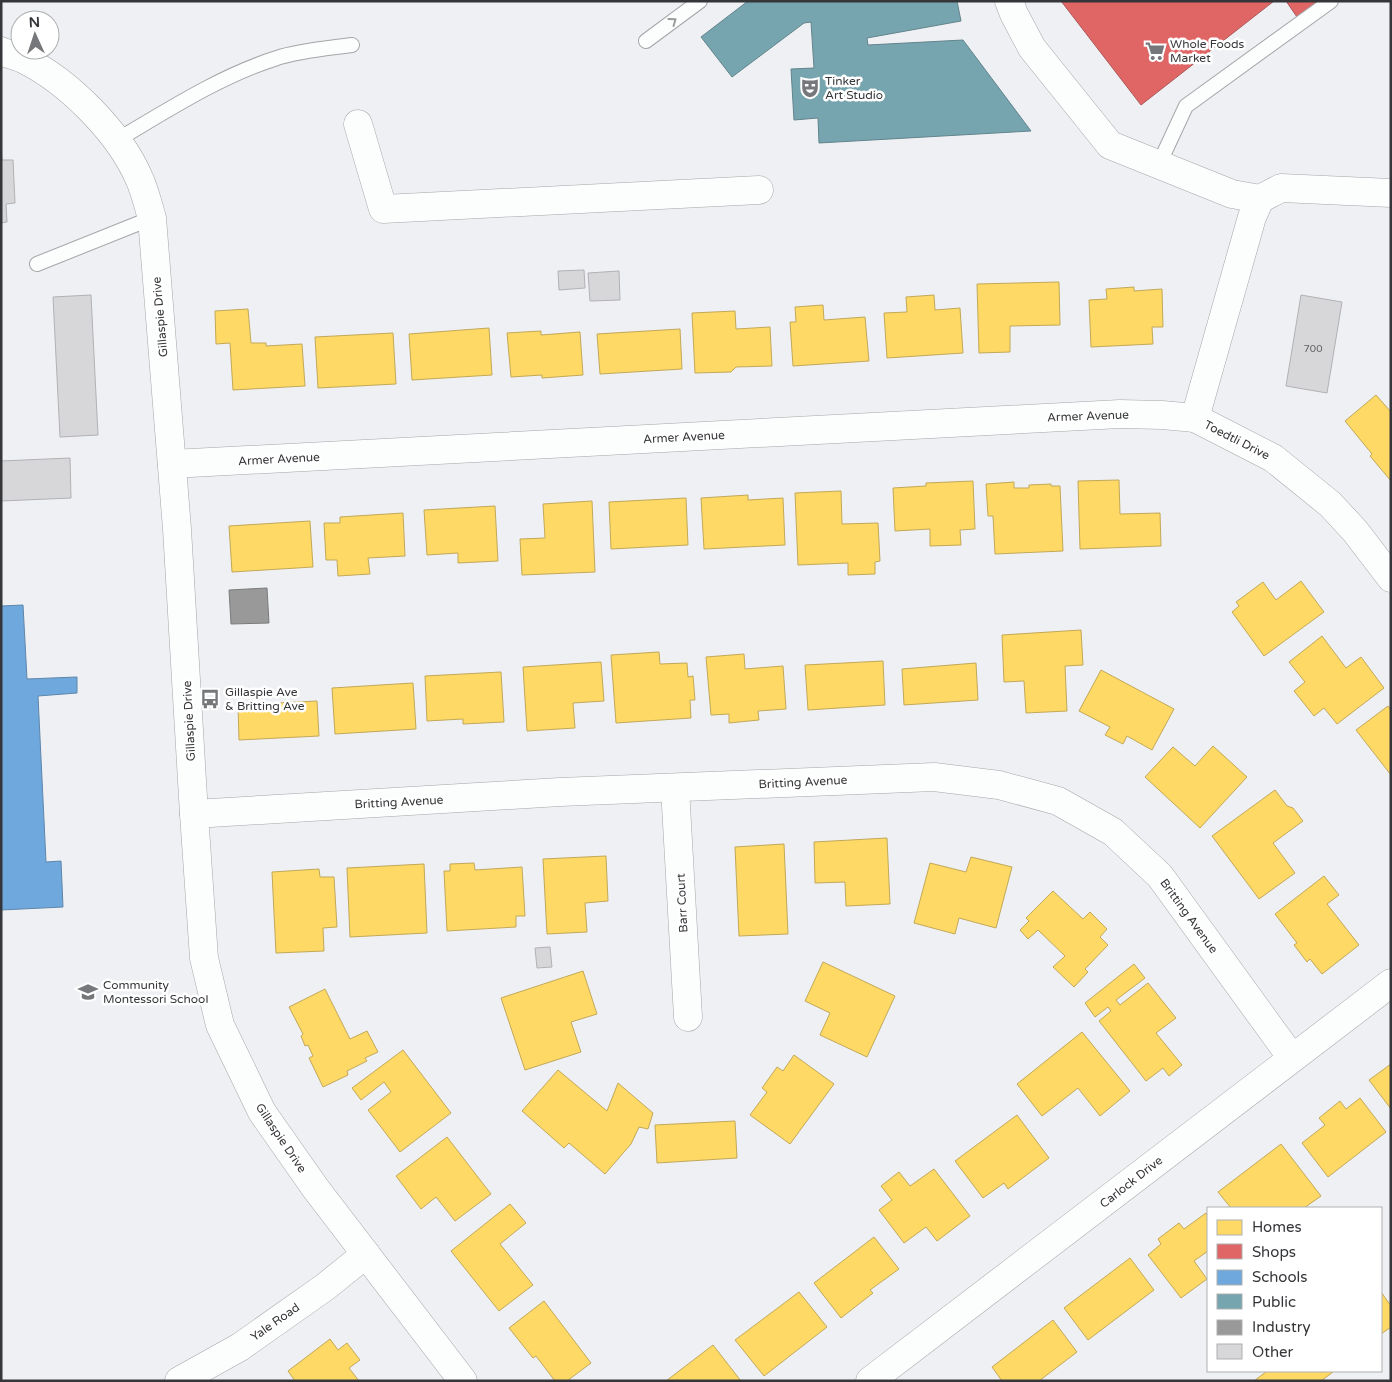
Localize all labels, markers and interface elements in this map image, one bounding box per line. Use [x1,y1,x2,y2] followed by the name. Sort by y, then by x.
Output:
[10,10,60,60] north arrow
[28,14,40,31] text: N
[667,18,677,27] one-way arrow
[1170,37,1245,65] place label: Whole Foods Market
[1144,40,1166,62] supermarket icon: Whole Foods Market
[825,74,883,102] place label: Tinker Art Studio
[799,77,821,99] theatre icon: Tinker Art Studio
[149,276,170,358] street label: Gillaspie Drive
[1304,343,1322,355] house number: 700
[1047,408,1129,424] street label: Armer Avenue
[1202,418,1272,463] street label: Toedtli Drive
[643,428,725,446] street label: Armer Avenue
[238,450,320,468] street label: Armer Avenue
[180,680,198,762] street label: Gillaspie Drive
[225,685,305,713] place label: Gillaspie Ave & Britting Ave
[199,688,221,710] bus stop icon: Gillaspie Ave & Britting Ave
[758,773,848,791] street label: Britting Avenue
[354,793,444,811] street label: Britting Avenue
[673,873,691,933] street label: Barr Court
[1157,876,1221,956] street label: Britting Avenue
[103,978,208,1006] place label: Community Montessori School
[77,981,99,1003] school or university icon: Community Montessori School
[253,1101,309,1175] street label: Gillaspie Drive
[1097,1153,1165,1211] street label: Carlock Drive
[1207,1207,1382,1372] legend
[1252,1218,1302,1236] text: Homes
[1252,1243,1296,1261] text: Shops
[1252,1268,1308,1286] text: Schools
[1252,1293,1296,1311] text: Public
[248,1300,302,1344] street label: Yale Road
[1252,1318,1311,1336] text: Industry
[1252,1343,1294,1361] text: Other

